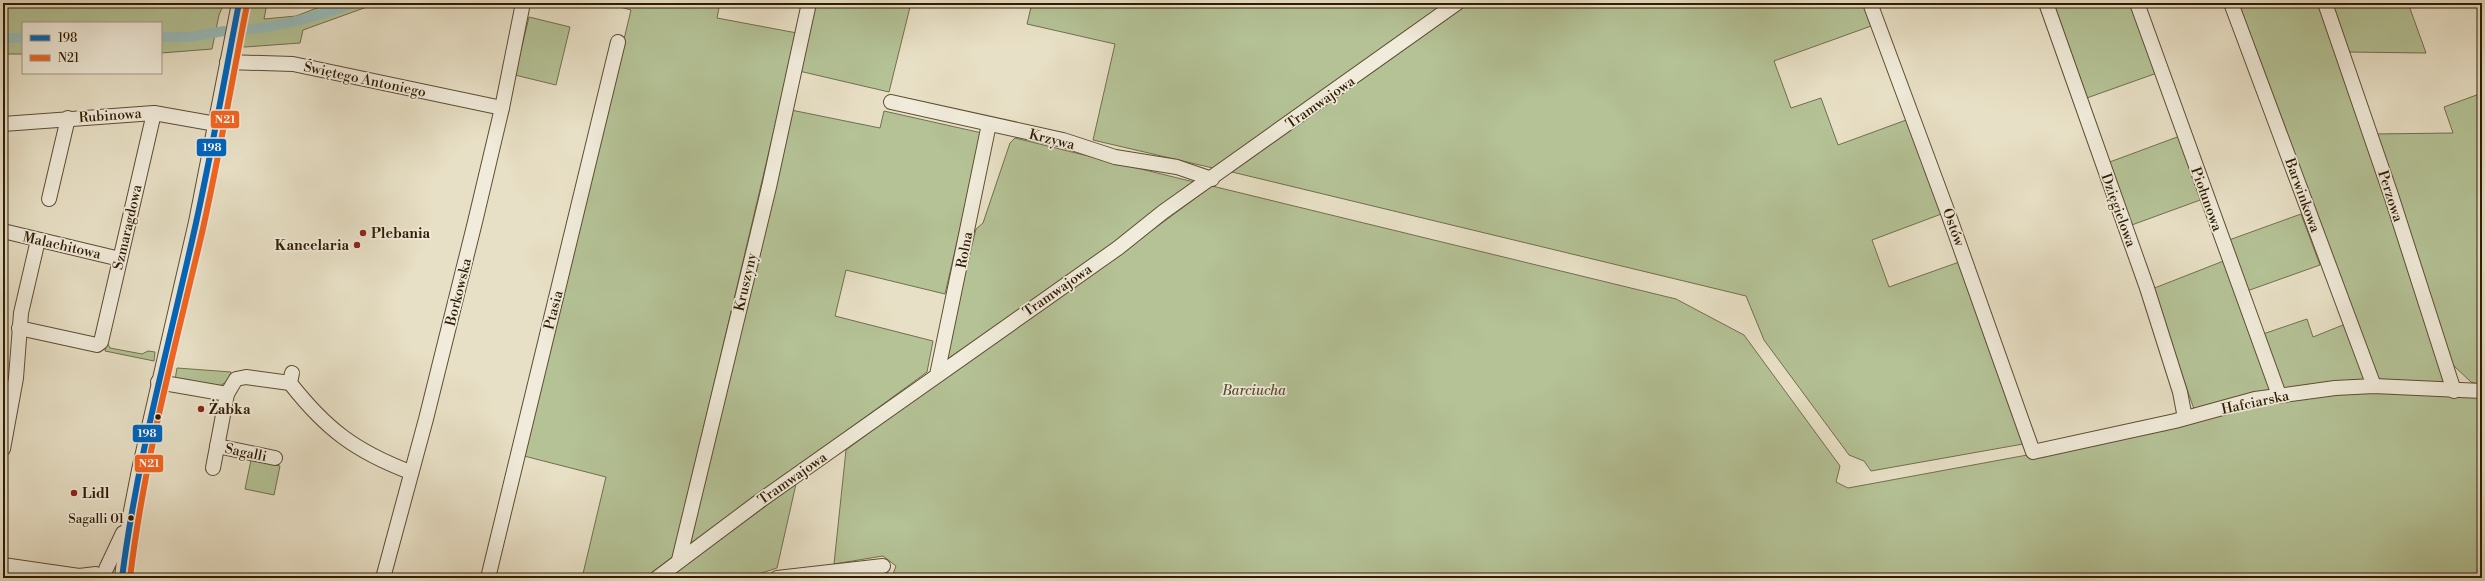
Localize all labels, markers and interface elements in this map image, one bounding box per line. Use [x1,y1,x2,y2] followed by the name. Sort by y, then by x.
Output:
[22,22,162,74] legend
[58,31,77,46] text: 198
[58,51,80,66] text: N21
[302,56,428,102] street label: Świętego Antoniego
[1283,72,1359,133] street label: Tramwajowa
[78,105,143,127] street label: Rubinowa
[210,110,240,129] line badge: N21
[215,113,236,127] text: N21
[1027,126,1077,155] street label: Krzywa
[196,138,227,157] line badge: 198
[202,141,222,155] text: 198
[2280,155,2324,236] street label: Barwinkowa
[2186,165,2226,235] street label: Piołunowa
[2373,168,2407,225] street label: Perzowa
[2096,171,2140,250] street label: Dzięgielowa
[109,182,147,272] street label: Szmaragdowa
[1938,206,1968,249] street label: Ostów
[371,225,430,243] place label: Plebania
[21,228,104,264] street label: Malachitowa
[358,228,368,238] marker: Plebania
[953,229,978,270] street label: Rolna
[275,237,349,255] place label: Kancelaria
[352,240,362,250] marker: Kancelaria
[731,251,761,313] street label: Kruszyny
[442,256,476,329] street label: Borkowska
[1020,260,1096,321] street label: Tramwajowa
[540,288,568,332] street label: Ptasia
[1221,382,1286,400] park label: Barciucha
[2220,387,2292,419] street label: Hafciarska
[209,399,251,419] place label: Żabka
[196,404,206,414] marker: Żabka
[153,412,163,422] unlabelled marker
[132,424,163,443] line badge: 198
[137,427,157,441] text: 198
[223,440,269,466] street label: Sagalli
[755,448,831,509] street label: Tramwajowa
[134,454,164,473] line badge: N21
[139,457,160,471] text: N21
[82,485,110,503] place label: Lidl
[69,488,79,498] marker: Lidl
[68,511,124,527] place label: Sagalli 01
[126,513,136,523] marker: Sagalli 01

